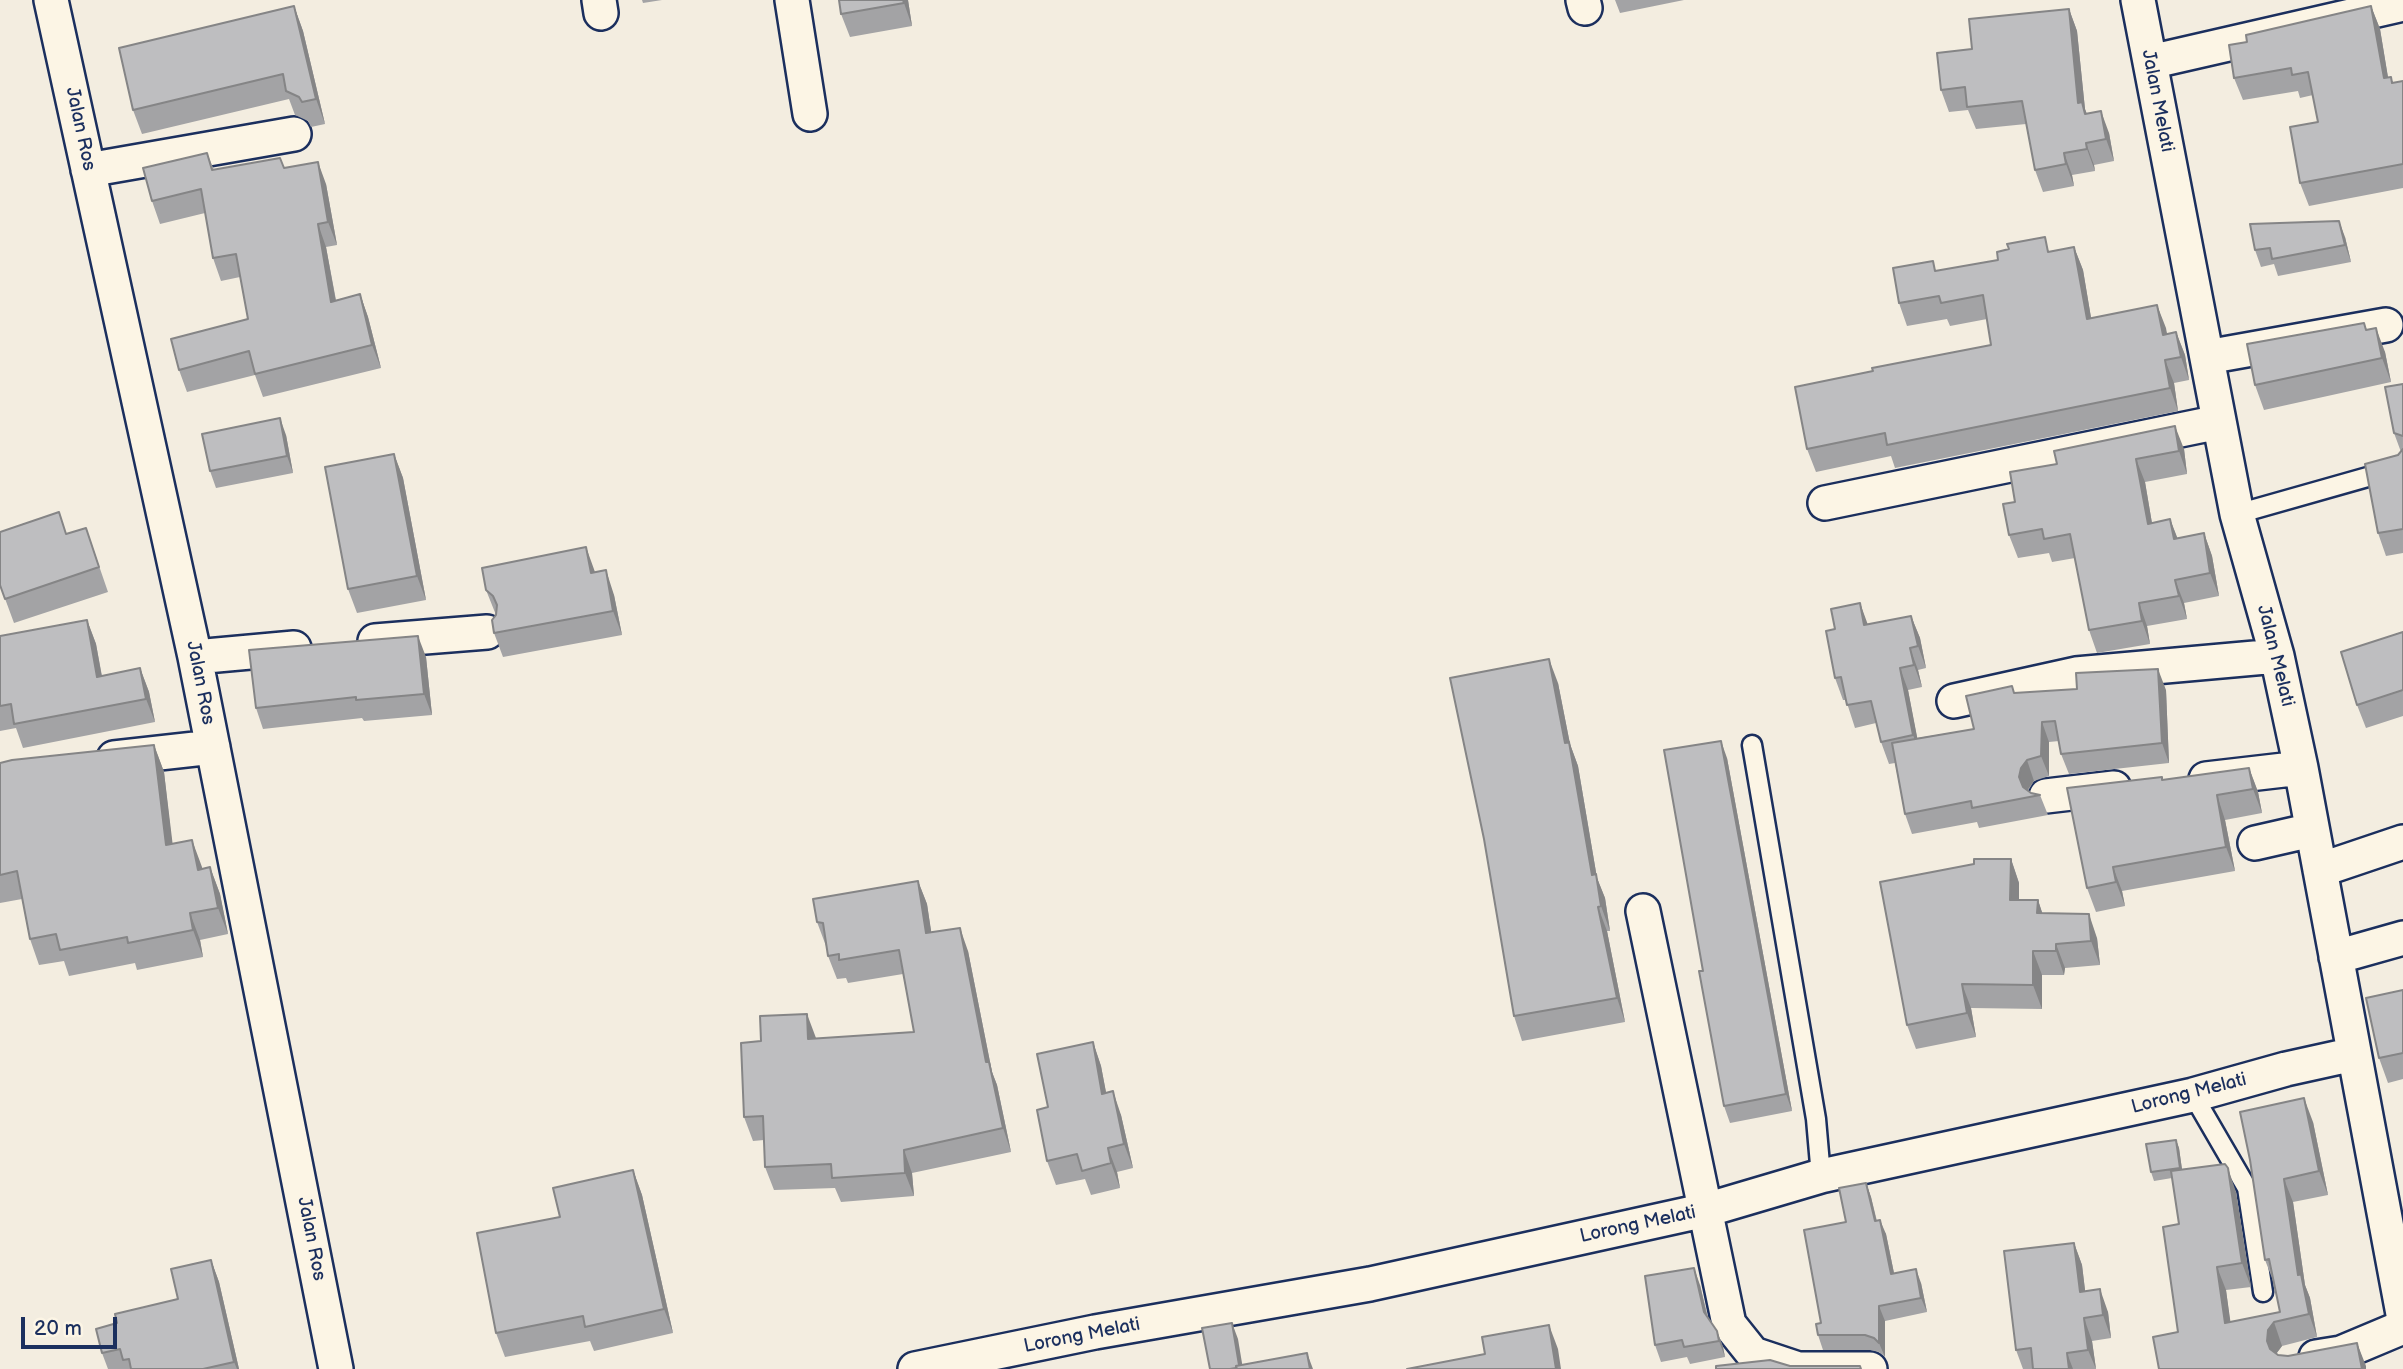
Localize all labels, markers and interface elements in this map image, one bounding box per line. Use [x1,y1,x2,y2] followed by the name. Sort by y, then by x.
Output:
[2136,48,2178,154] street label: Jalan Melati
[60,85,100,173] street label: Jalan Ros
[2251,603,2299,709] street label: Jalan Melati
[181,639,219,727] street label: Jalan Ros
[2129,1069,2249,1119] street label: Lorong Melati
[292,1195,330,1283] street label: Jalan Ros
[1578,1202,1698,1248] street label: Lorong Melati
[24,1302,121,1346] scale bar
[1022,1314,1142,1358] street label: Lorong Melati
[34,1316,82,1341] text: 20 m

